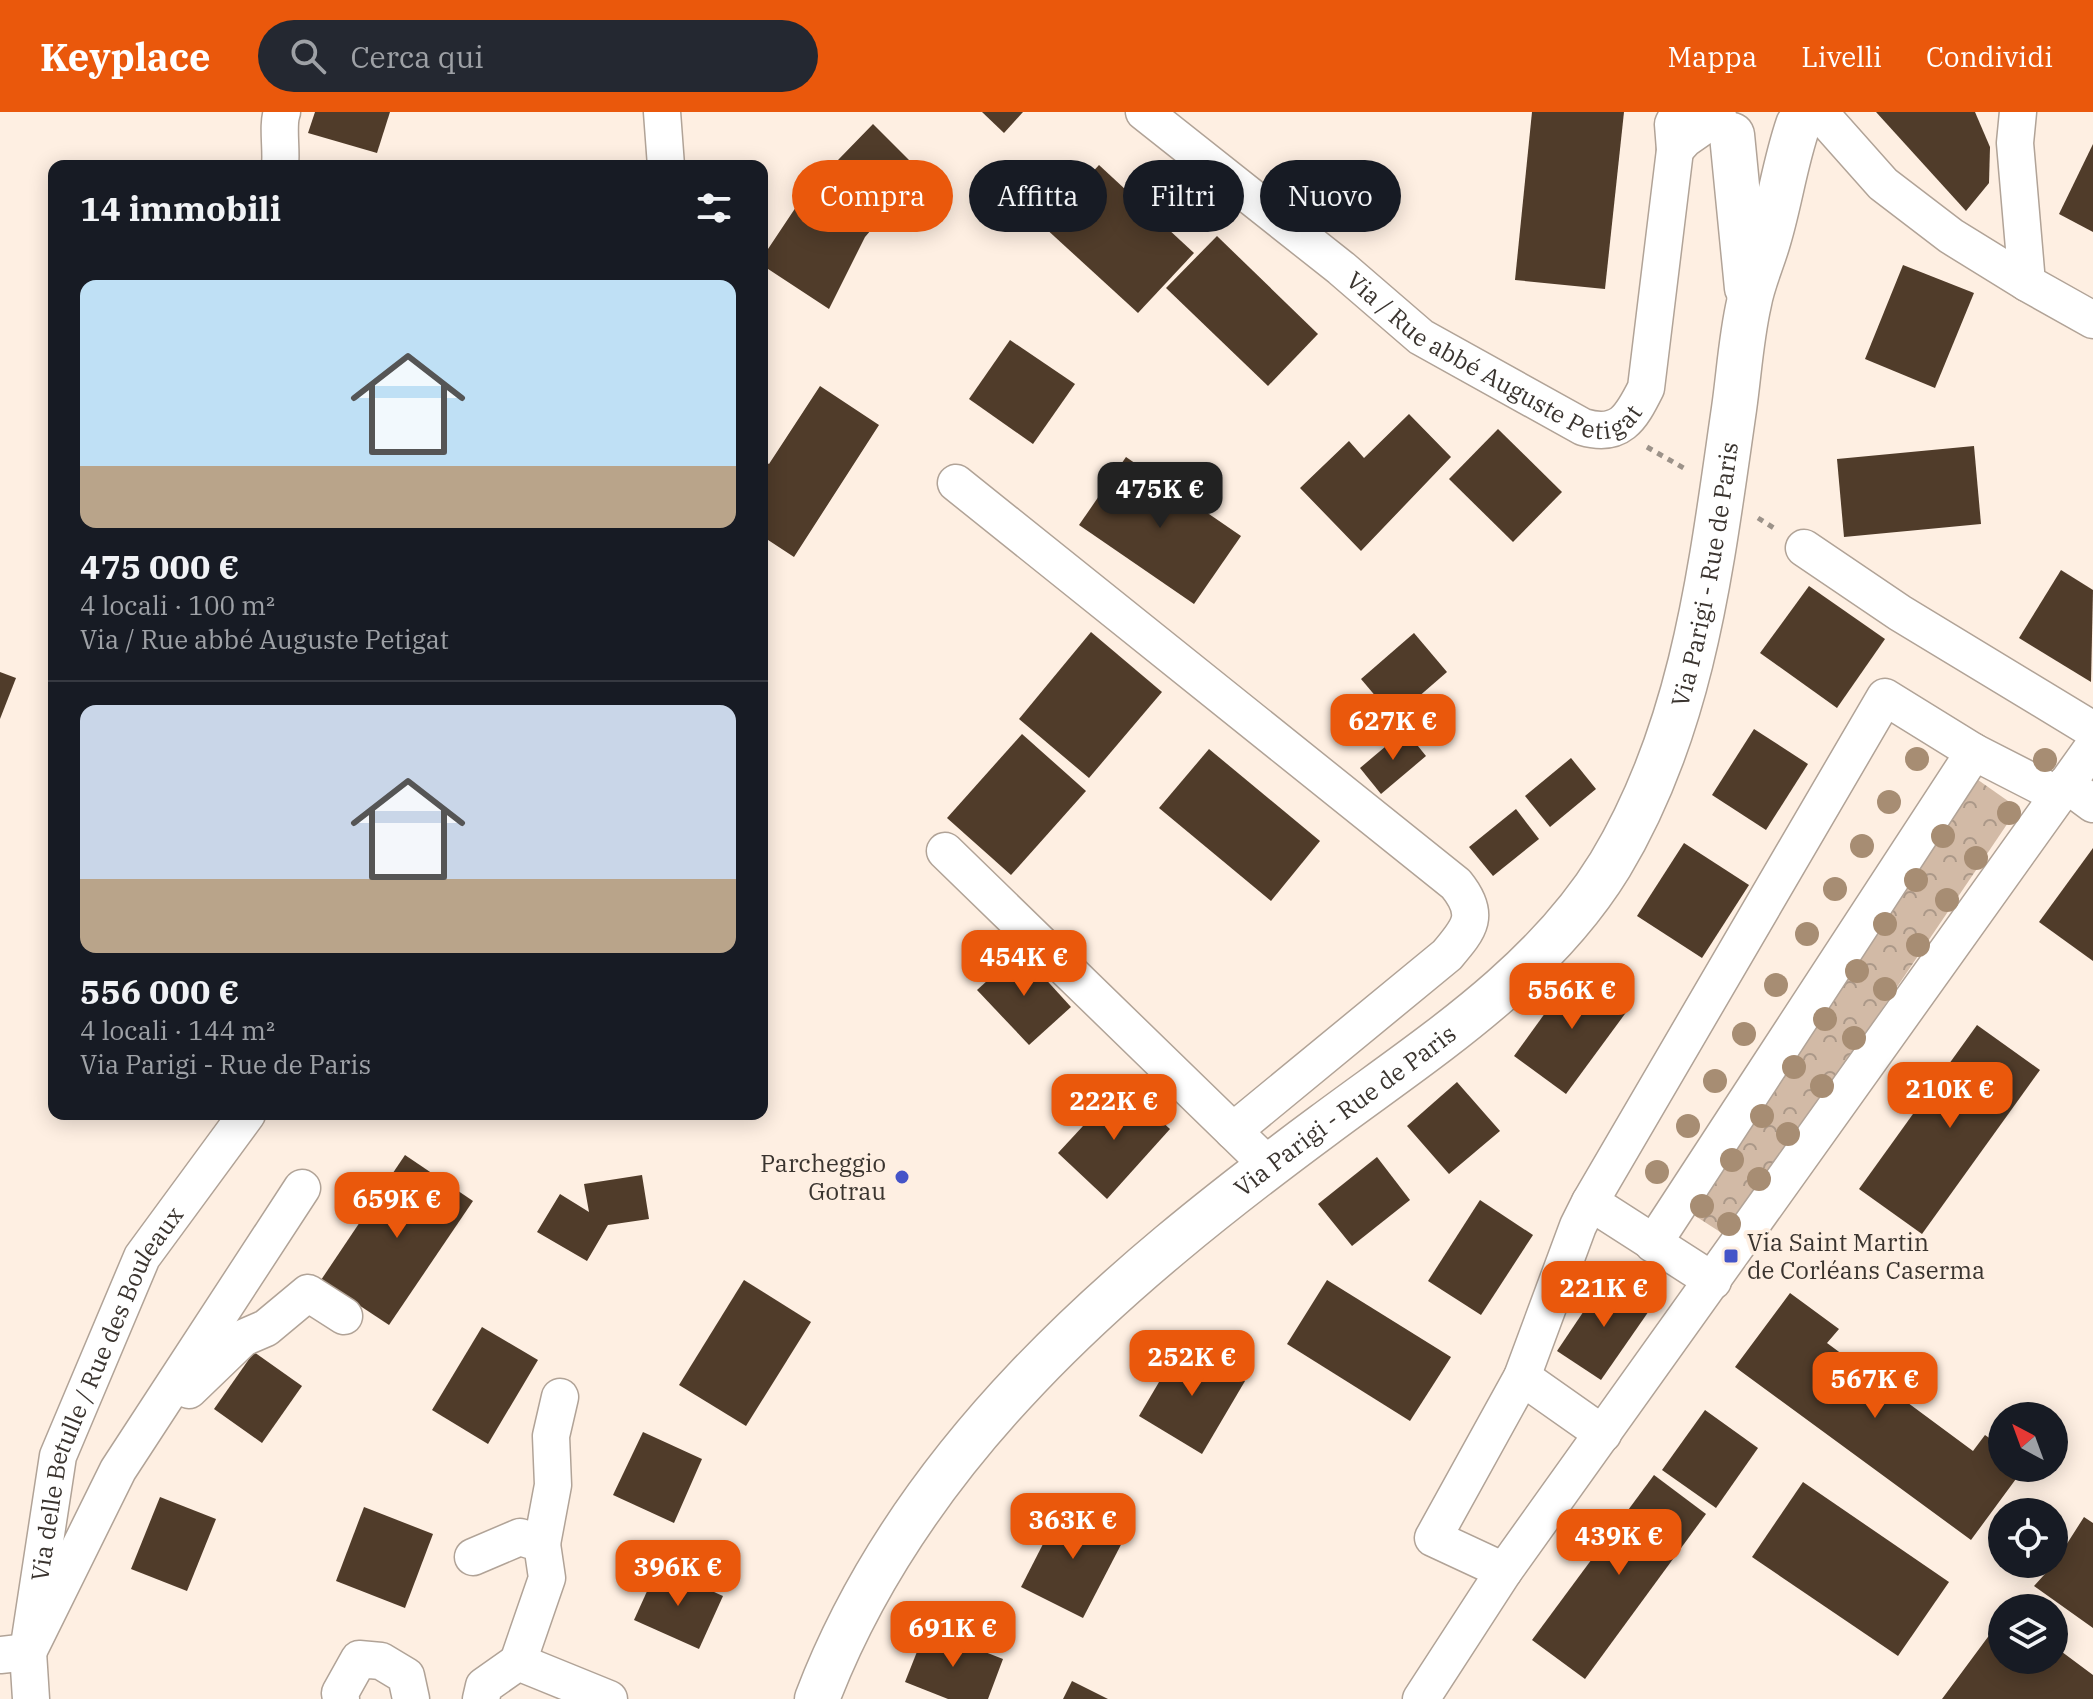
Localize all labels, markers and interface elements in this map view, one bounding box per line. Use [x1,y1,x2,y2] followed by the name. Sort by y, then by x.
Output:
[258,20,818,92] search box
[40,32,210,81] text: Keyplace
[286,34,330,78] icon: search
[350,37,484,76] text: Cerca qui
[1668,38,1757,75] text: Mappa
[1801,38,1882,75] text: Livelli
[1926,38,2053,75] text: Condividi
[792,160,953,232] chip: Compra
[969,160,1107,232] chip: Affitta
[1123,160,1244,232] chip: Filtri
[1260,160,1401,232] chip: Nuovo
[80,186,281,230] text: 14 immobili
[692,186,736,230] icon: filters
[1340,264,1649,446] street label: Via / Rue abbé Auguste Petigat
[336,332,480,476] icon: home
[1663,440,1745,710] street label: Via Parigi - Rue de Paris
[1095,462,1225,530] pin: 475K €
[1116,471,1204,505] text: 475K €
[80,544,239,588] text: 475 000 €
[80,588,275,622] text: 4 locali · 100 m²
[80,622,449,656] text: Via / Rue abbé Auguste Petigat
[1328,694,1458,762] pin: 627K €
[1349,703,1437,737] text: 627K €
[336,757,480,901] icon: home
[959,930,1089,998] pin: 454K €
[980,939,1068,973] text: 454K €
[1507,963,1637,1031] pin: 556K €
[80,969,239,1013] text: 556 000 €
[1528,972,1616,1006] text: 556K €
[80,1013,275,1047] text: 4 locali · 144 m²
[1227,1017,1462,1204] street label: Via Parigi - Rue de Paris
[80,1047,371,1081] text: Via Parigi - Rue de Paris
[1885,1062,2015,1130] pin: 210K €
[1906,1071,1994,1105] text: 210K €
[1049,1074,1179,1142] pin: 222K €
[1070,1083,1158,1117] text: 222K €
[760,1147,886,1207] place label: Parcheggio Gotrau
[893,1168,911,1186] marker: Parcheggio Gotrau
[332,1172,462,1240] pin: 659K €
[353,1181,441,1215] text: 659K €
[23,1200,190,1583] street label: Via delle Betulle / Rue des Bouleaux
[1747,1226,1985,1286] place label: Via Saint Martin de Corléans Caserma
[1722,1247,1740,1265] marker: Via Saint Martin de Corléans Caserma
[1539,1261,1669,1329] pin: 221K €
[1560,1270,1648,1304] text: 221K €
[1127,1330,1257,1398] pin: 252K €
[1148,1339,1236,1373] text: 252K €
[1810,1352,1940,1420] pin: 567K €
[1831,1361,1919,1395] text: 567K €
[1988,1402,2068,1482] north arrow
[1988,1402,2068,1674] map controls
[1008,1493,1138,1561] pin: 363K €
[1988,1498,2068,1578] button: locate
[1029,1502,1117,1536] text: 363K €
[1554,1509,1684,1577] pin: 439K €
[1575,1518,1663,1552] text: 439K €
[613,1540,743,1608] pin: 396K €
[634,1549,722,1583] text: 396K €
[1988,1594,2068,1674] button: layers
[888,1601,1018,1669] pin: 691K €
[909,1610,997,1644] text: 691K €

